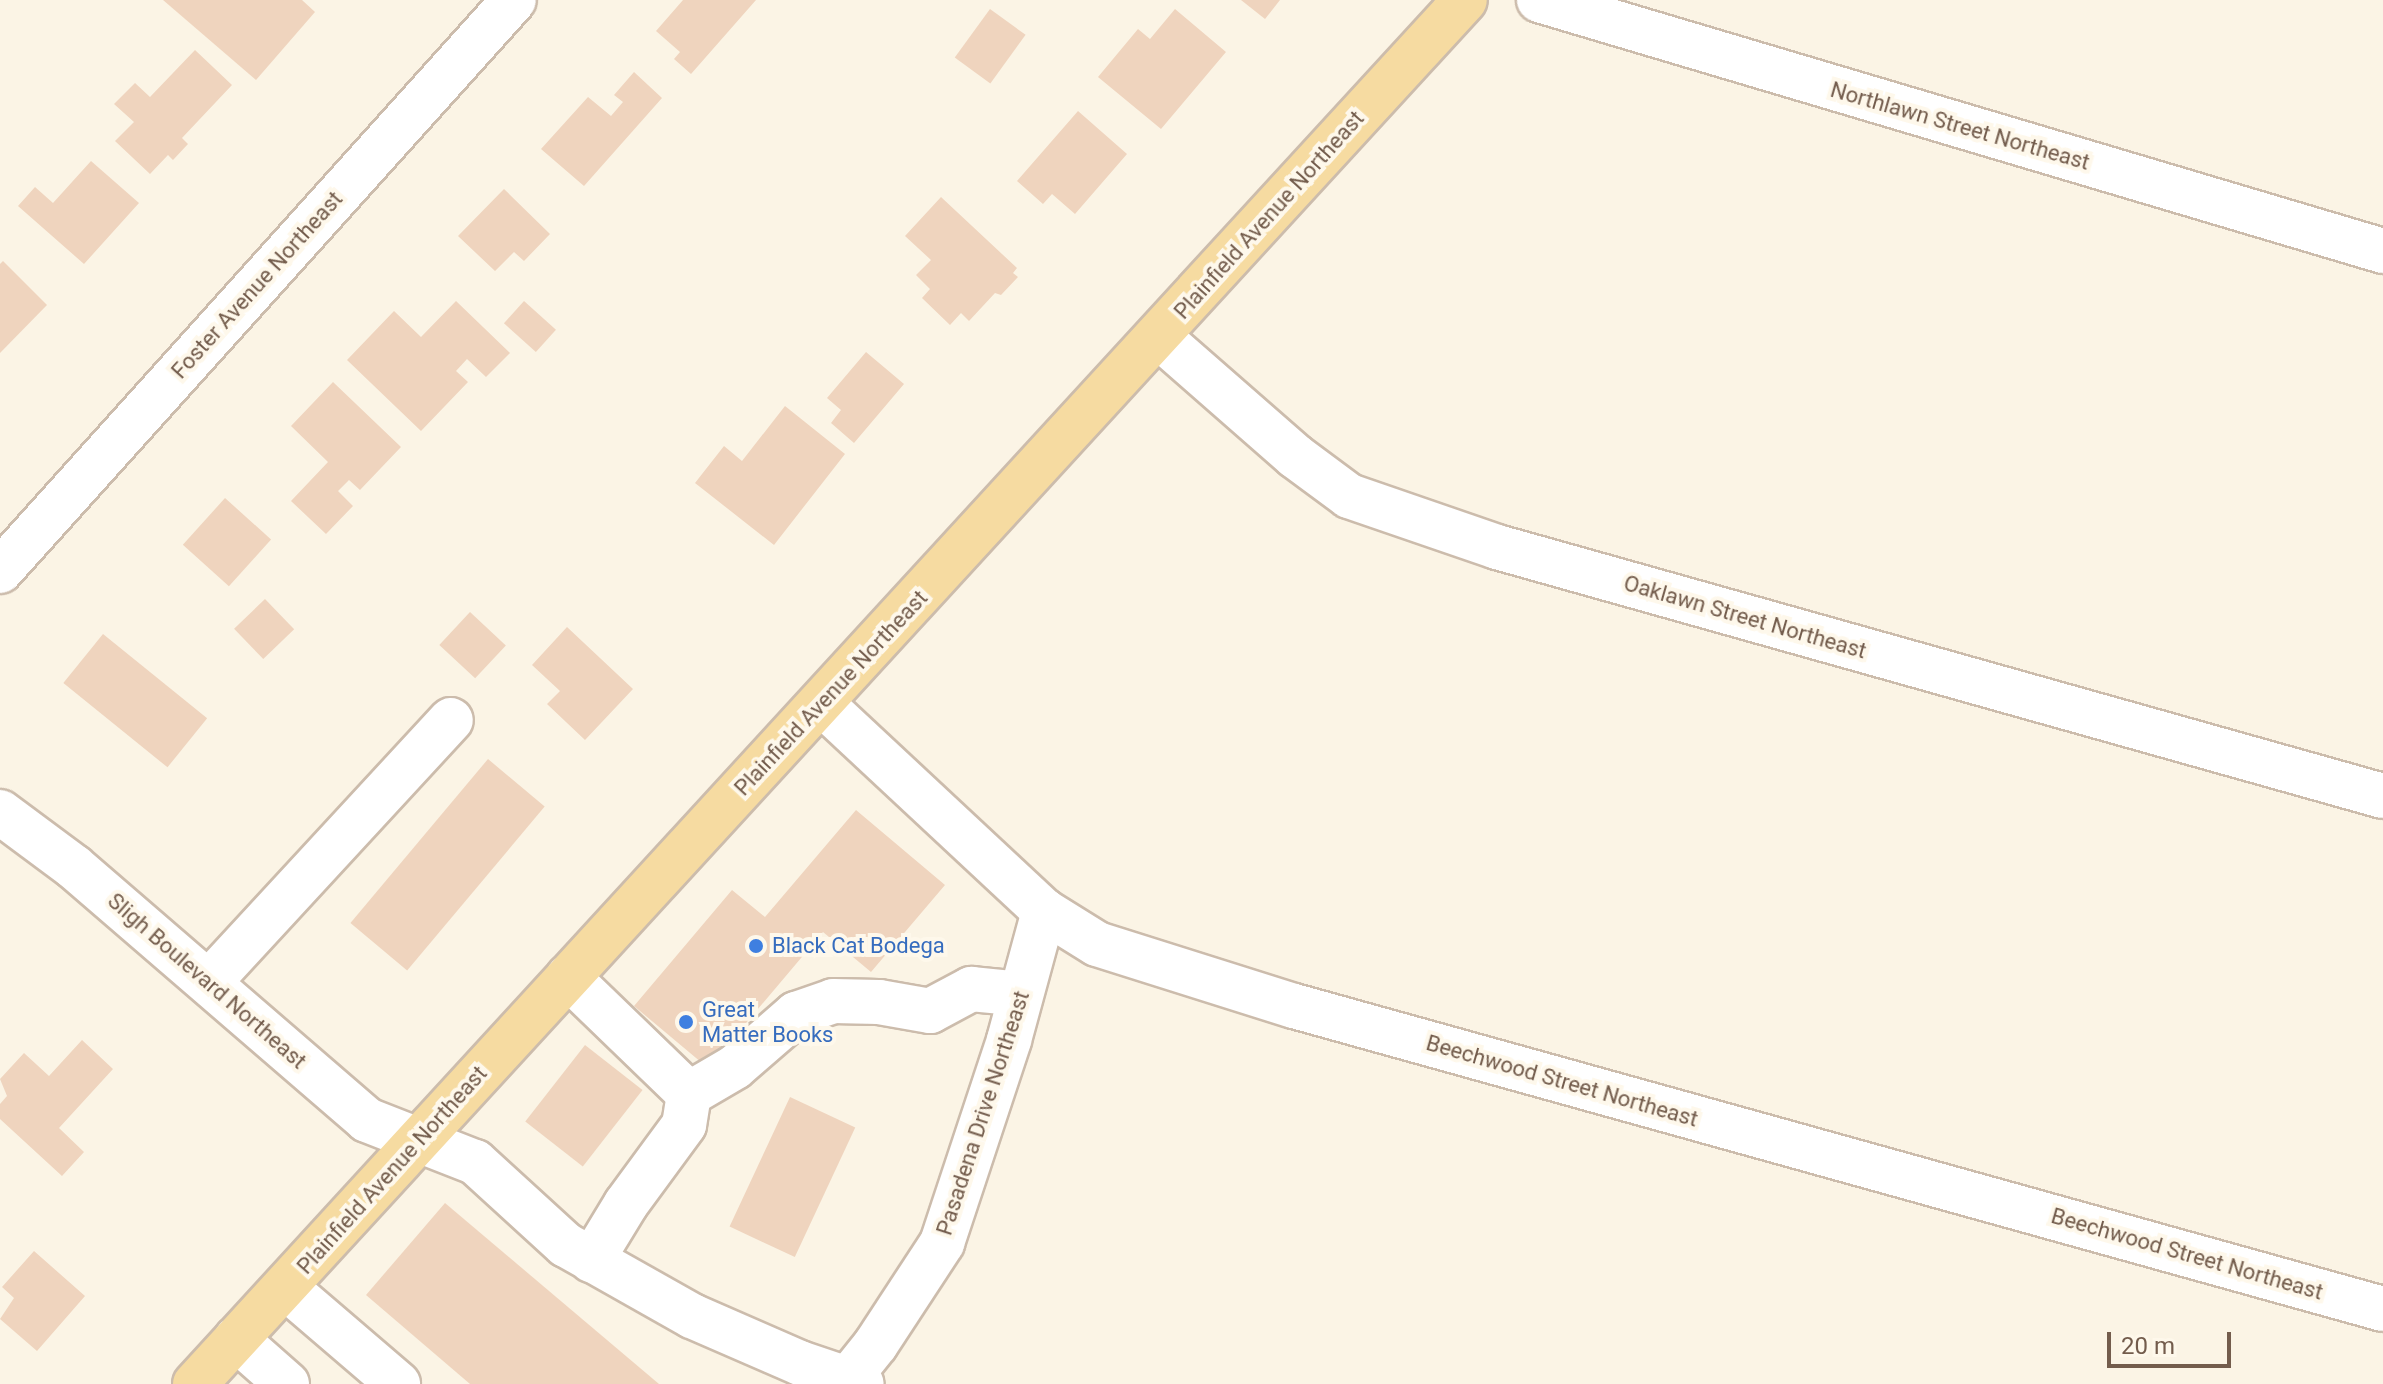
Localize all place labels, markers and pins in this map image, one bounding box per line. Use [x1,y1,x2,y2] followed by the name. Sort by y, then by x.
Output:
[772,933,945,959] place label: Black Cat Bodega
[747,937,765,955] marker: Black Cat Bodega
[702,996,833,1048] place label: Great Matter Books
[677,1013,695,1031] marker: Great Matter Books

